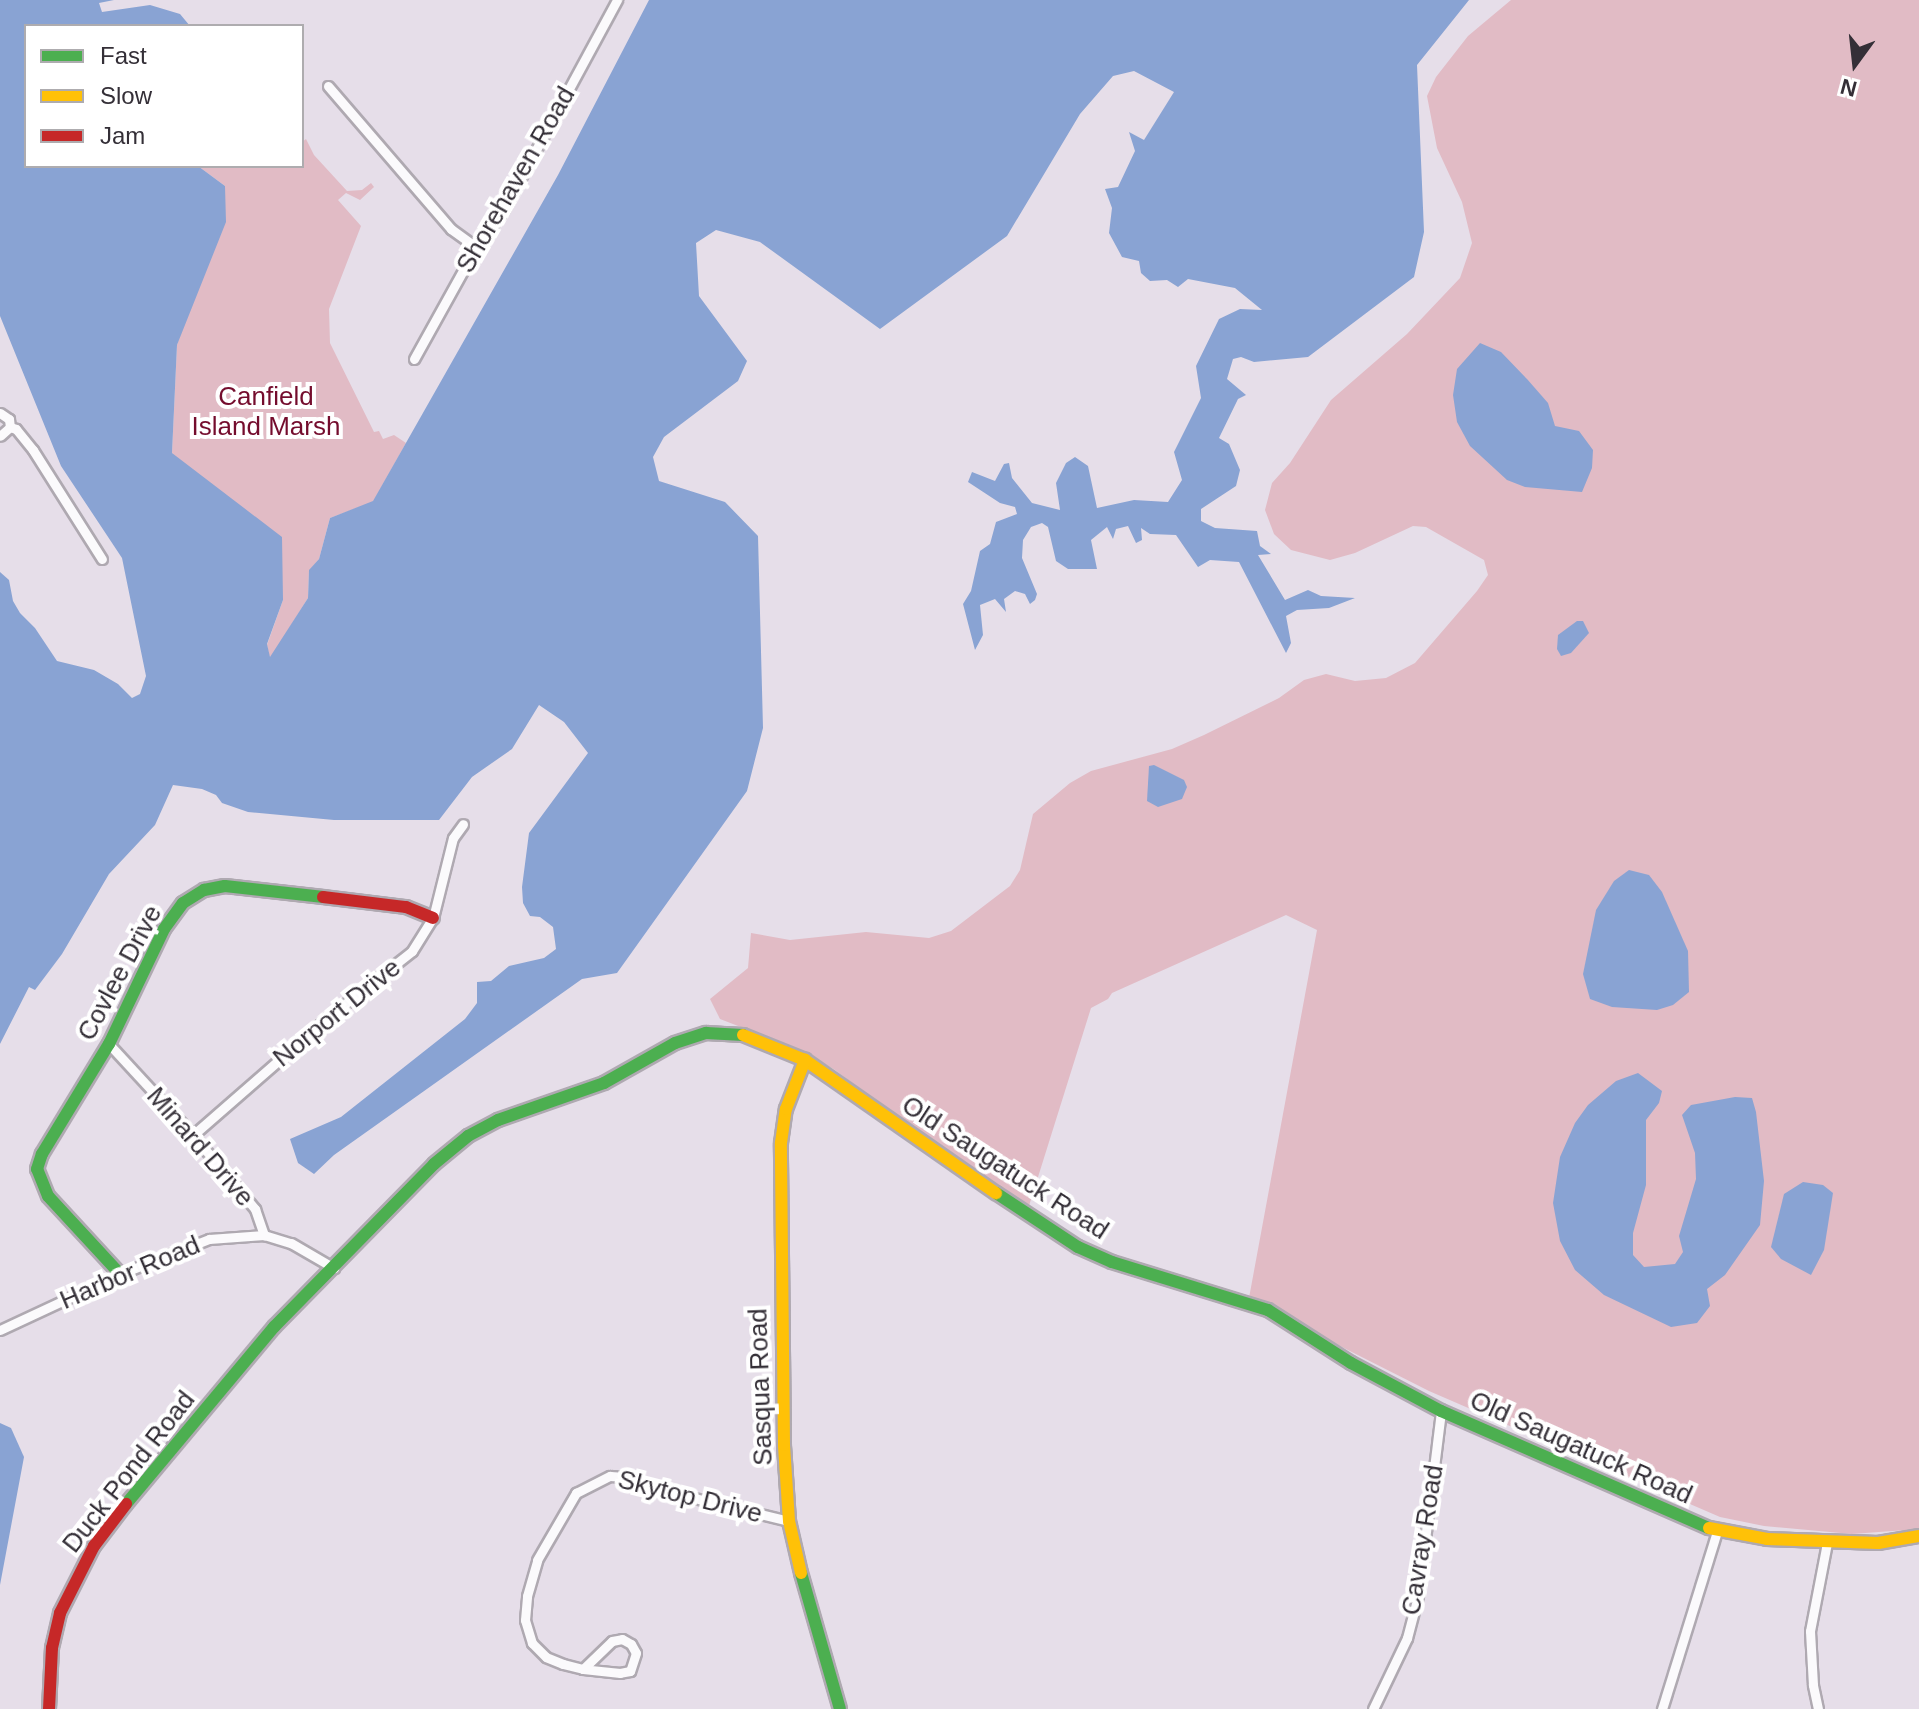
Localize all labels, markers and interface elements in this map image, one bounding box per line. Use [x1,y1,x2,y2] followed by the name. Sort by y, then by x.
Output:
[24,24,304,168] legend
[1815,24,1895,104] north arrow
[100,42,147,69] text: Fast
[1838,74,1860,102] text: N
[450,81,582,279] street label: Shorehaven Road
[100,82,152,109] text: Slow
[100,122,145,149] text: Jam
[192,381,340,442] park label: Canfield Island Marsh
[71,900,169,1046] street label: Covlee Drive
[267,952,407,1074] street label: Norport Drive
[140,1081,260,1213] street label: Minard Drive
[896,1090,1114,1246] street label: Old Saugatuck Road
[55,1230,205,1316] street label: Harbor Road
[743,1308,779,1466] street label: Sasqua Road
[56,1385,202,1559] street label: Duck Pond Road
[1465,1385,1697,1511] street label: Old Saugatuck Road
[1396,1463,1450,1617] street label: Cavray Road
[615,1464,765,1530] street label: Skytop Drive

